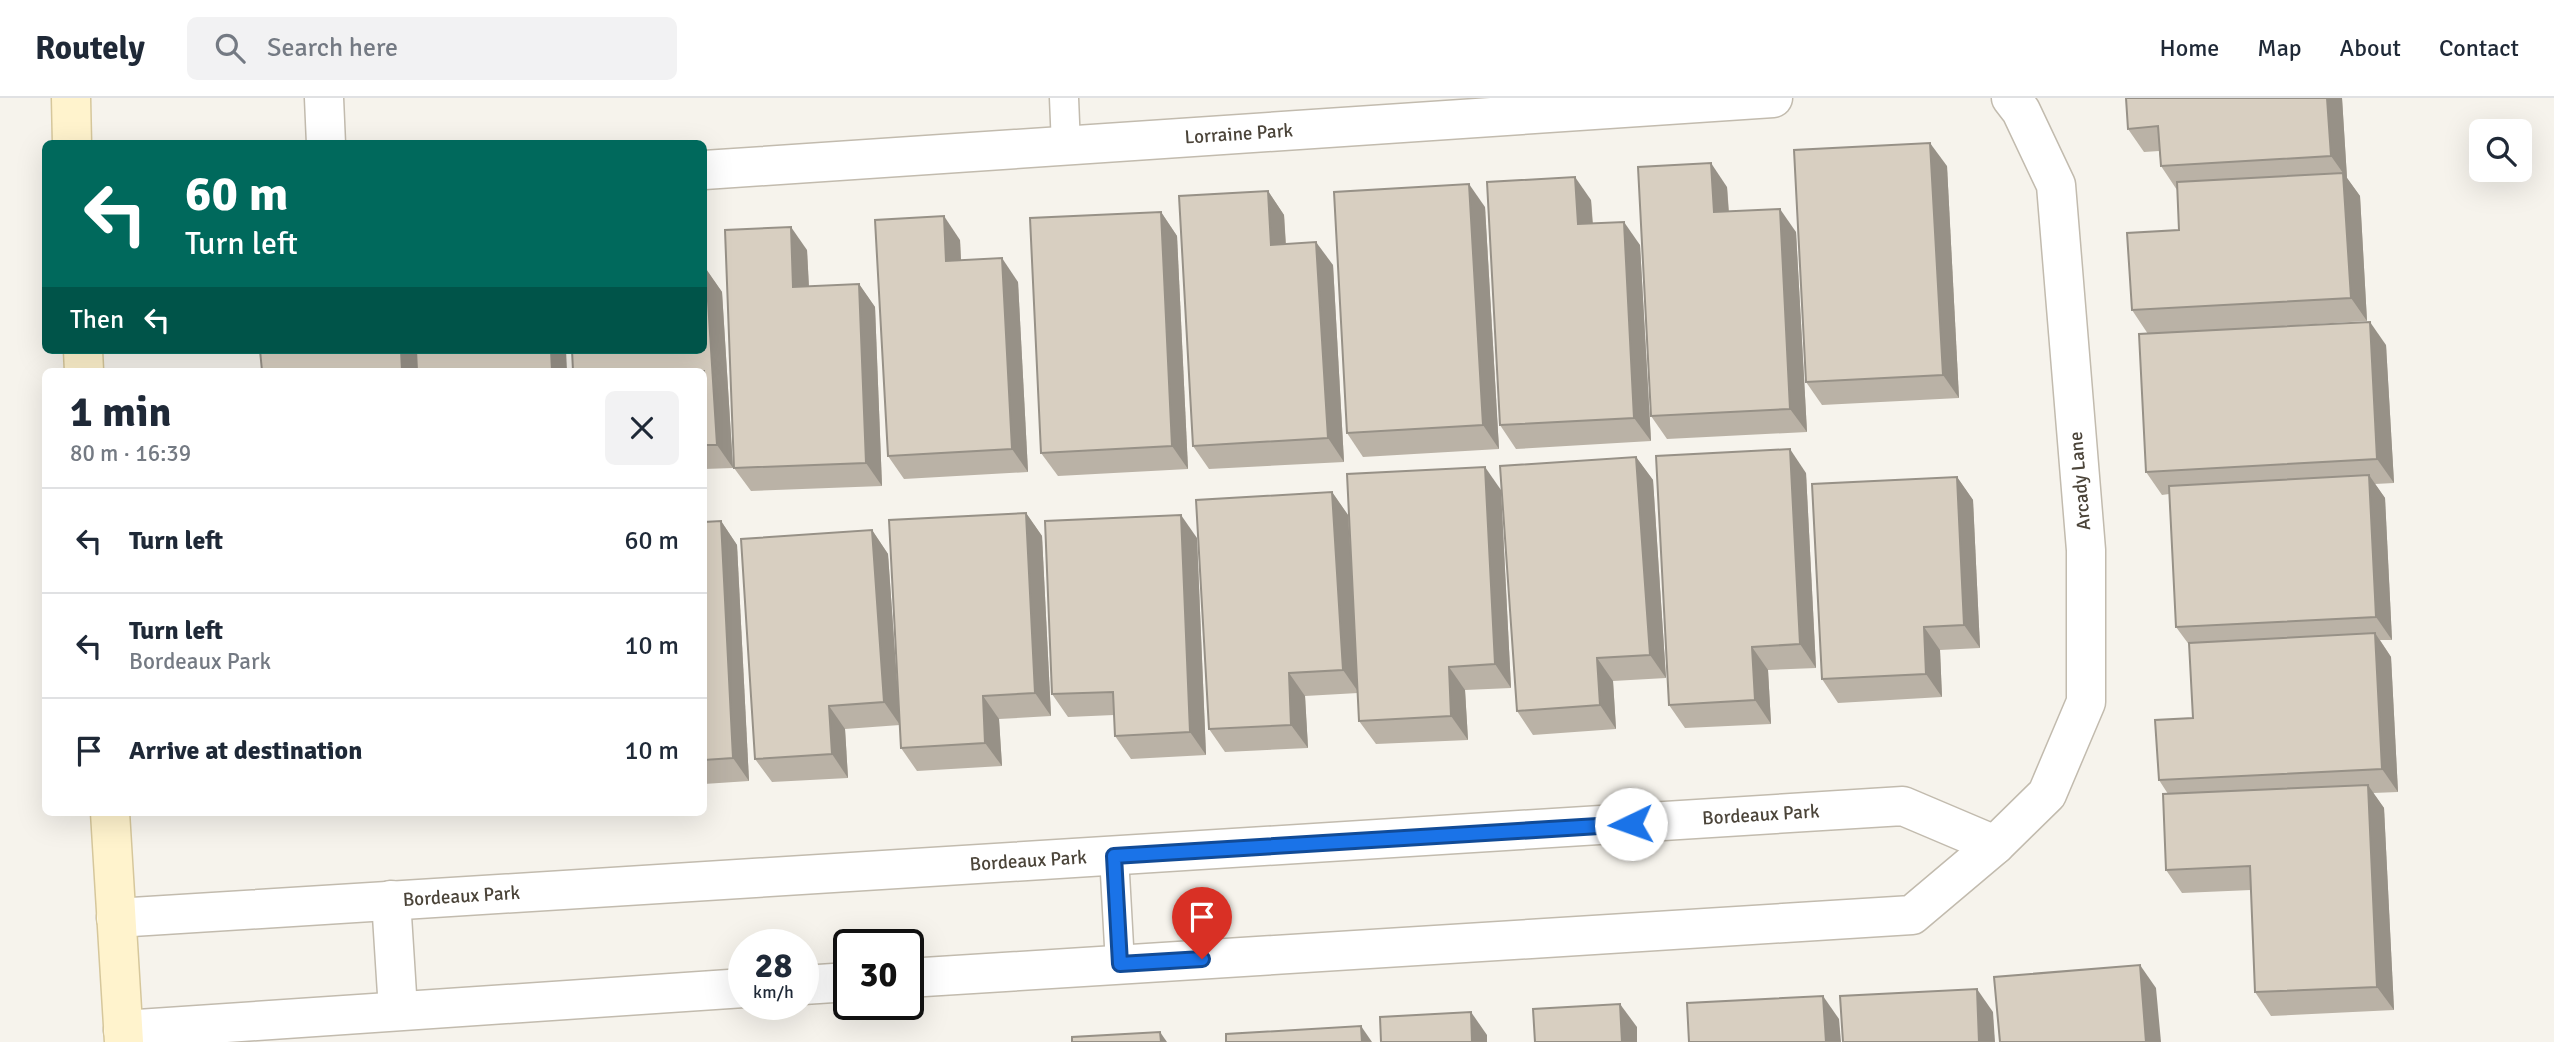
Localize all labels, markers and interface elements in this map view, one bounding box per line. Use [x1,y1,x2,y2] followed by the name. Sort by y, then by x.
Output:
[187,17,677,80] search box
[35,28,145,69] text: Routely
[211,29,249,67] icon: search
[267,32,398,64] text: Search here
[2159,33,2219,63] text: Home
[2257,33,2302,63] text: Map
[2340,33,2401,63] text: About
[2439,33,2519,63] text: Contact
[1184,118,1294,150] street label: Lorraine Park
[2469,119,2532,182] map controls
[2469,119,2532,182] button: search
[185,164,288,224] text: 60 m
[70,168,161,259] icon: left
[185,224,298,263] text: Turn left
[138,301,176,339] icon: left
[70,304,124,336] text: Then
[70,387,171,438] text: 1 min
[605,391,679,465] button: close
[2064,431,2096,531] street label: Arcady Lane
[70,439,191,468] text: 80 m · 16:39
[70,522,108,560] icon: left
[129,525,223,557] text: Turn left
[624,525,679,557] text: 60 m
[129,615,223,647] text: Turn left
[70,627,108,665] icon: left
[624,630,679,662] text: 10 m
[129,647,271,676] text: Bordeaux Park
[70,732,108,770] icon: arrive
[129,735,362,767] text: Arrive at destination
[624,735,679,767] text: 10 m
[1594,787,1668,861] position arrow
[1701,799,1821,831] street label: Bordeaux Park
[969,845,1088,876] street label: Bordeaux Park
[402,881,521,912] street label: Bordeaux Park
[1172,887,1232,959] pin
[1183,898,1221,936] icon: arrive
[833,929,924,1020] speed limit sign: 30
[755,944,792,987] text: 28
[753,981,794,1003] text: km/h

